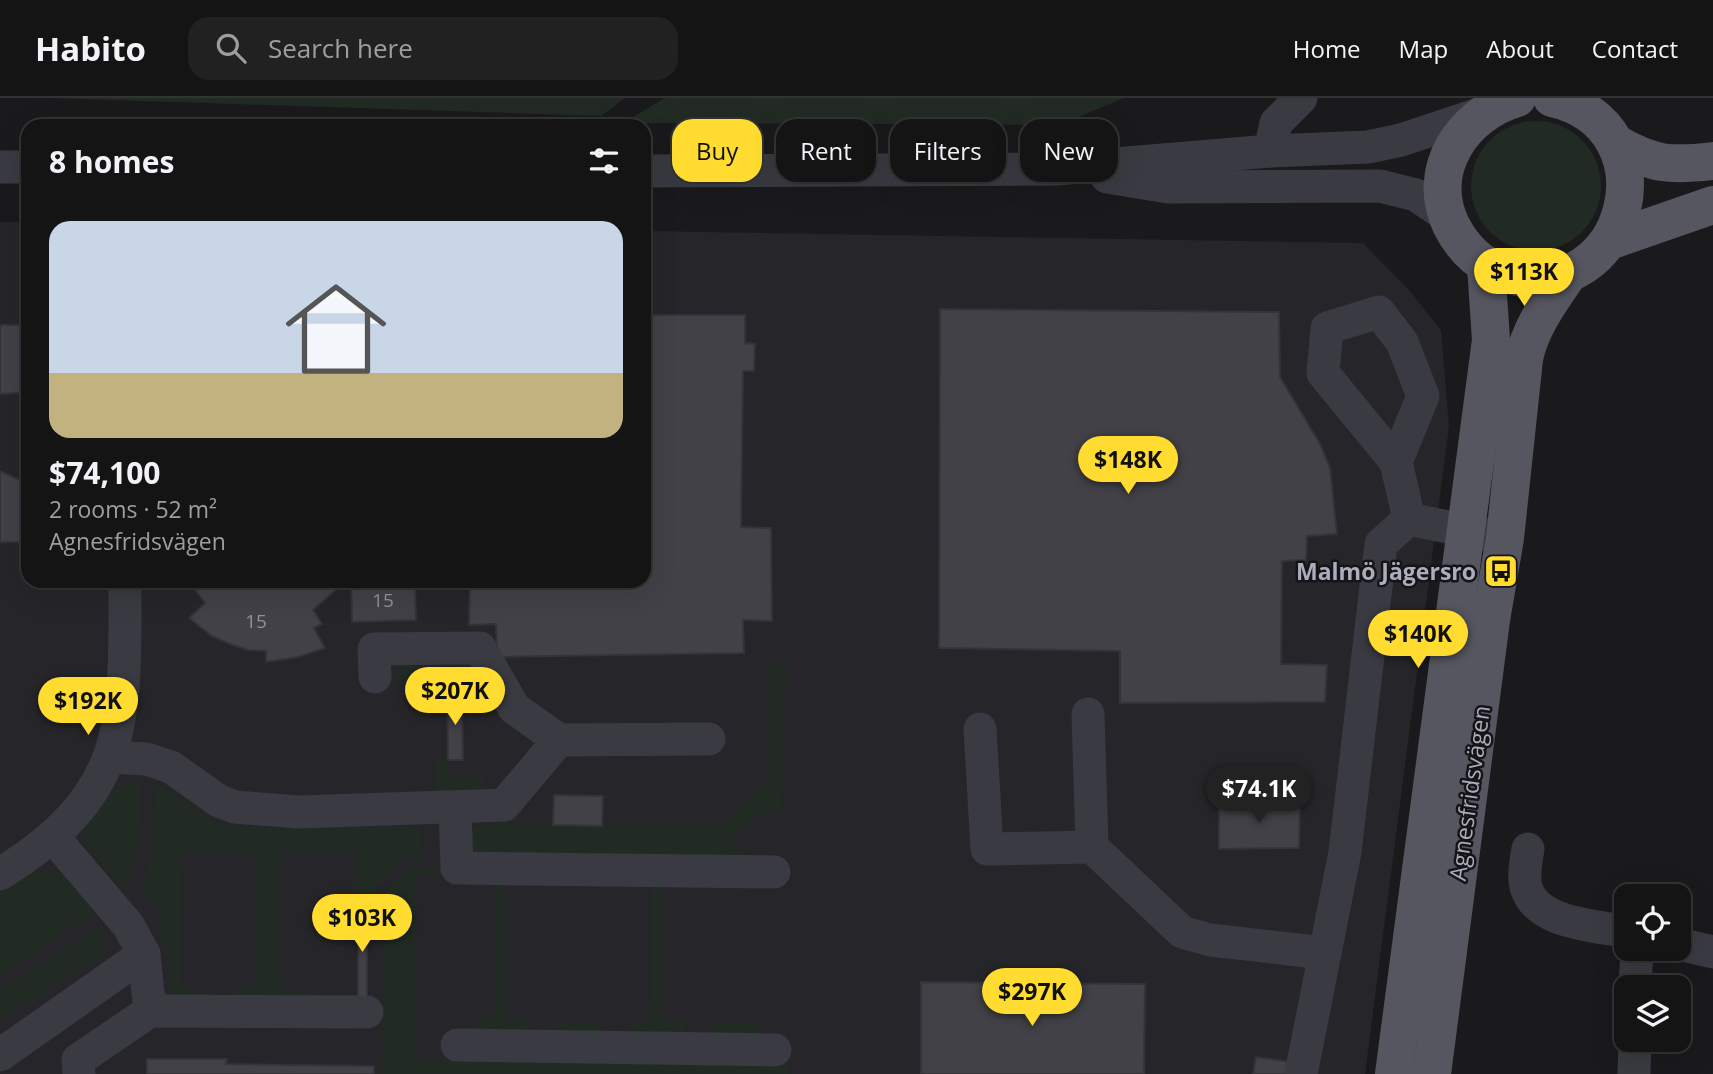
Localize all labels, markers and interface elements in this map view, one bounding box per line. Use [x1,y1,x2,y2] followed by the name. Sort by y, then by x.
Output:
[188,17,678,80] search box
[35,26,146,71] text: Habito
[212,29,250,67] icon: search
[268,30,413,66] text: Search here
[1293,32,1361,65] text: Home
[1399,32,1448,65] text: Map
[1486,32,1554,65] text: About
[1592,32,1678,65] text: Contact
[672,119,762,182] chip: Buy
[776,119,876,182] chip: Rent
[890,119,1006,182] chip: Filters
[1020,119,1118,182] chip: New
[49,141,174,182] text: 8 homes
[585,142,623,180] icon: filters
[1475,248,1573,308] pin: $113K
[1490,255,1558,287] text: $113K
[273,266,399,392] icon: home
[1079,436,1177,496] pin: $148K
[1094,443,1162,475] text: $148K
[49,452,160,493] text: $74,100
[49,493,217,525] text: 2 rooms · 52 m²
[49,525,226,557] text: Agnesfridsvägen
[1482,552,1520,590] bus stop icon: Malmö Jägersro
[1296,555,1476,587] place label: Malmö Jägersro
[372,587,394,613] house number: 15
[245,608,267,634] house number: 15
[1369,610,1467,670] pin: $140K
[1384,617,1452,649] text: $140K
[406,668,504,727] pin: $207K
[421,674,489,706] text: $207K
[39,678,137,737] pin: $192K
[54,684,122,716] text: $192K
[1441,703,1497,883] street label: Agnesfridsvägen
[1202,766,1316,825] pin: $74.1K
[1222,772,1296,804] text: $74.1K
[1614,884,1691,1052] map controls
[1614,884,1691,961] button: locate
[313,894,411,954] pin: $103K
[328,901,396,933] text: $103K
[983,968,1081,1028] pin: $297K
[998,975,1066,1007] text: $297K
[1614,975,1691,1052] button: layers

